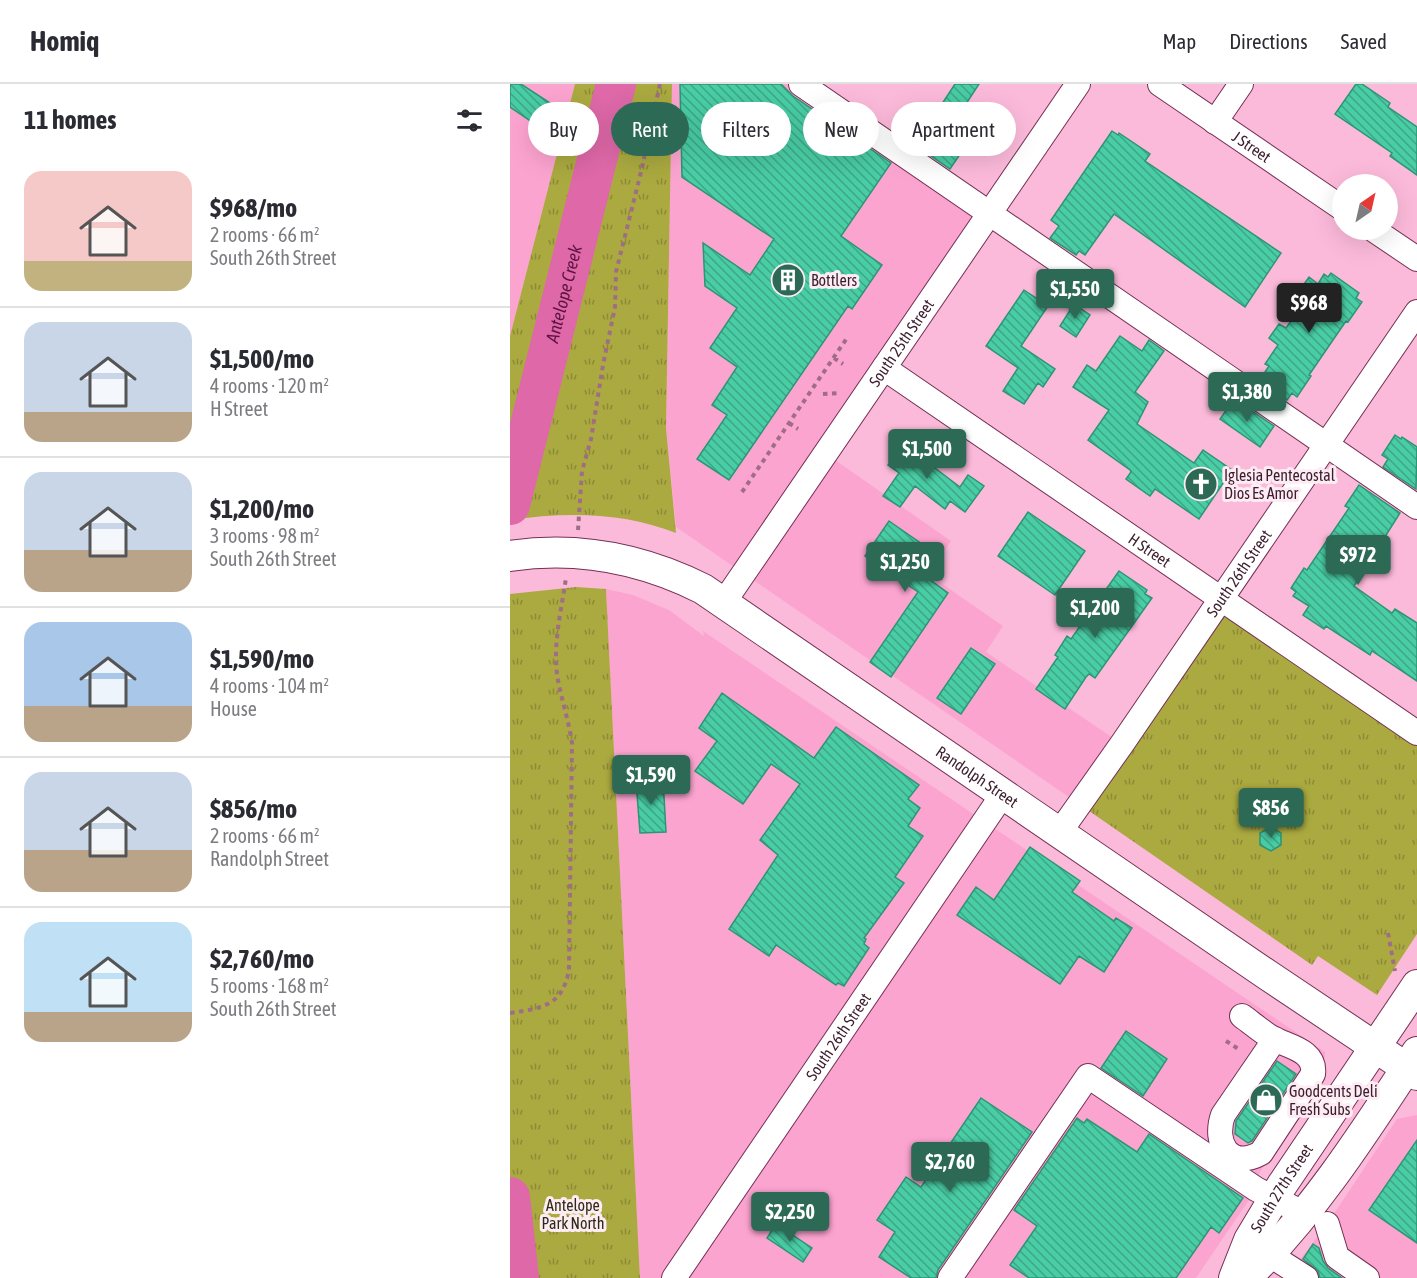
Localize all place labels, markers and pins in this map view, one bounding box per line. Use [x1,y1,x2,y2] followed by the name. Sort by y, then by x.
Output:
[770,262,806,298] building icon: Bottlers
[1026,269,1124,320] pin: $1,550
[811,271,857,289] place label: Bottlers
[1273,283,1345,334] pin: $968
[1198,372,1296,423] pin: $1,380
[878,429,976,480] pin: $1,500
[1183,466,1219,502] church icon: Iglesia Pentecostal Dios Es Amor
[1224,466,1336,502] place label: Iglesia Pentecostal Dios Es Amor
[1322,535,1394,586] pin: $972
[856,542,954,593] pin: $1,250
[1046,588,1144,639] pin: $1,200
[602,755,700,806] pin: $1,590
[1235,788,1307,839] pin: $856
[1248,1082,1284,1118] shop icon: Goodcents Deli Fresh Subs
[1289,1082,1378,1118] place label: Goodcents Deli Fresh Subs
[901,1142,999,1193] pin: $2,760
[741,1192,839,1243] pin: $2,250

